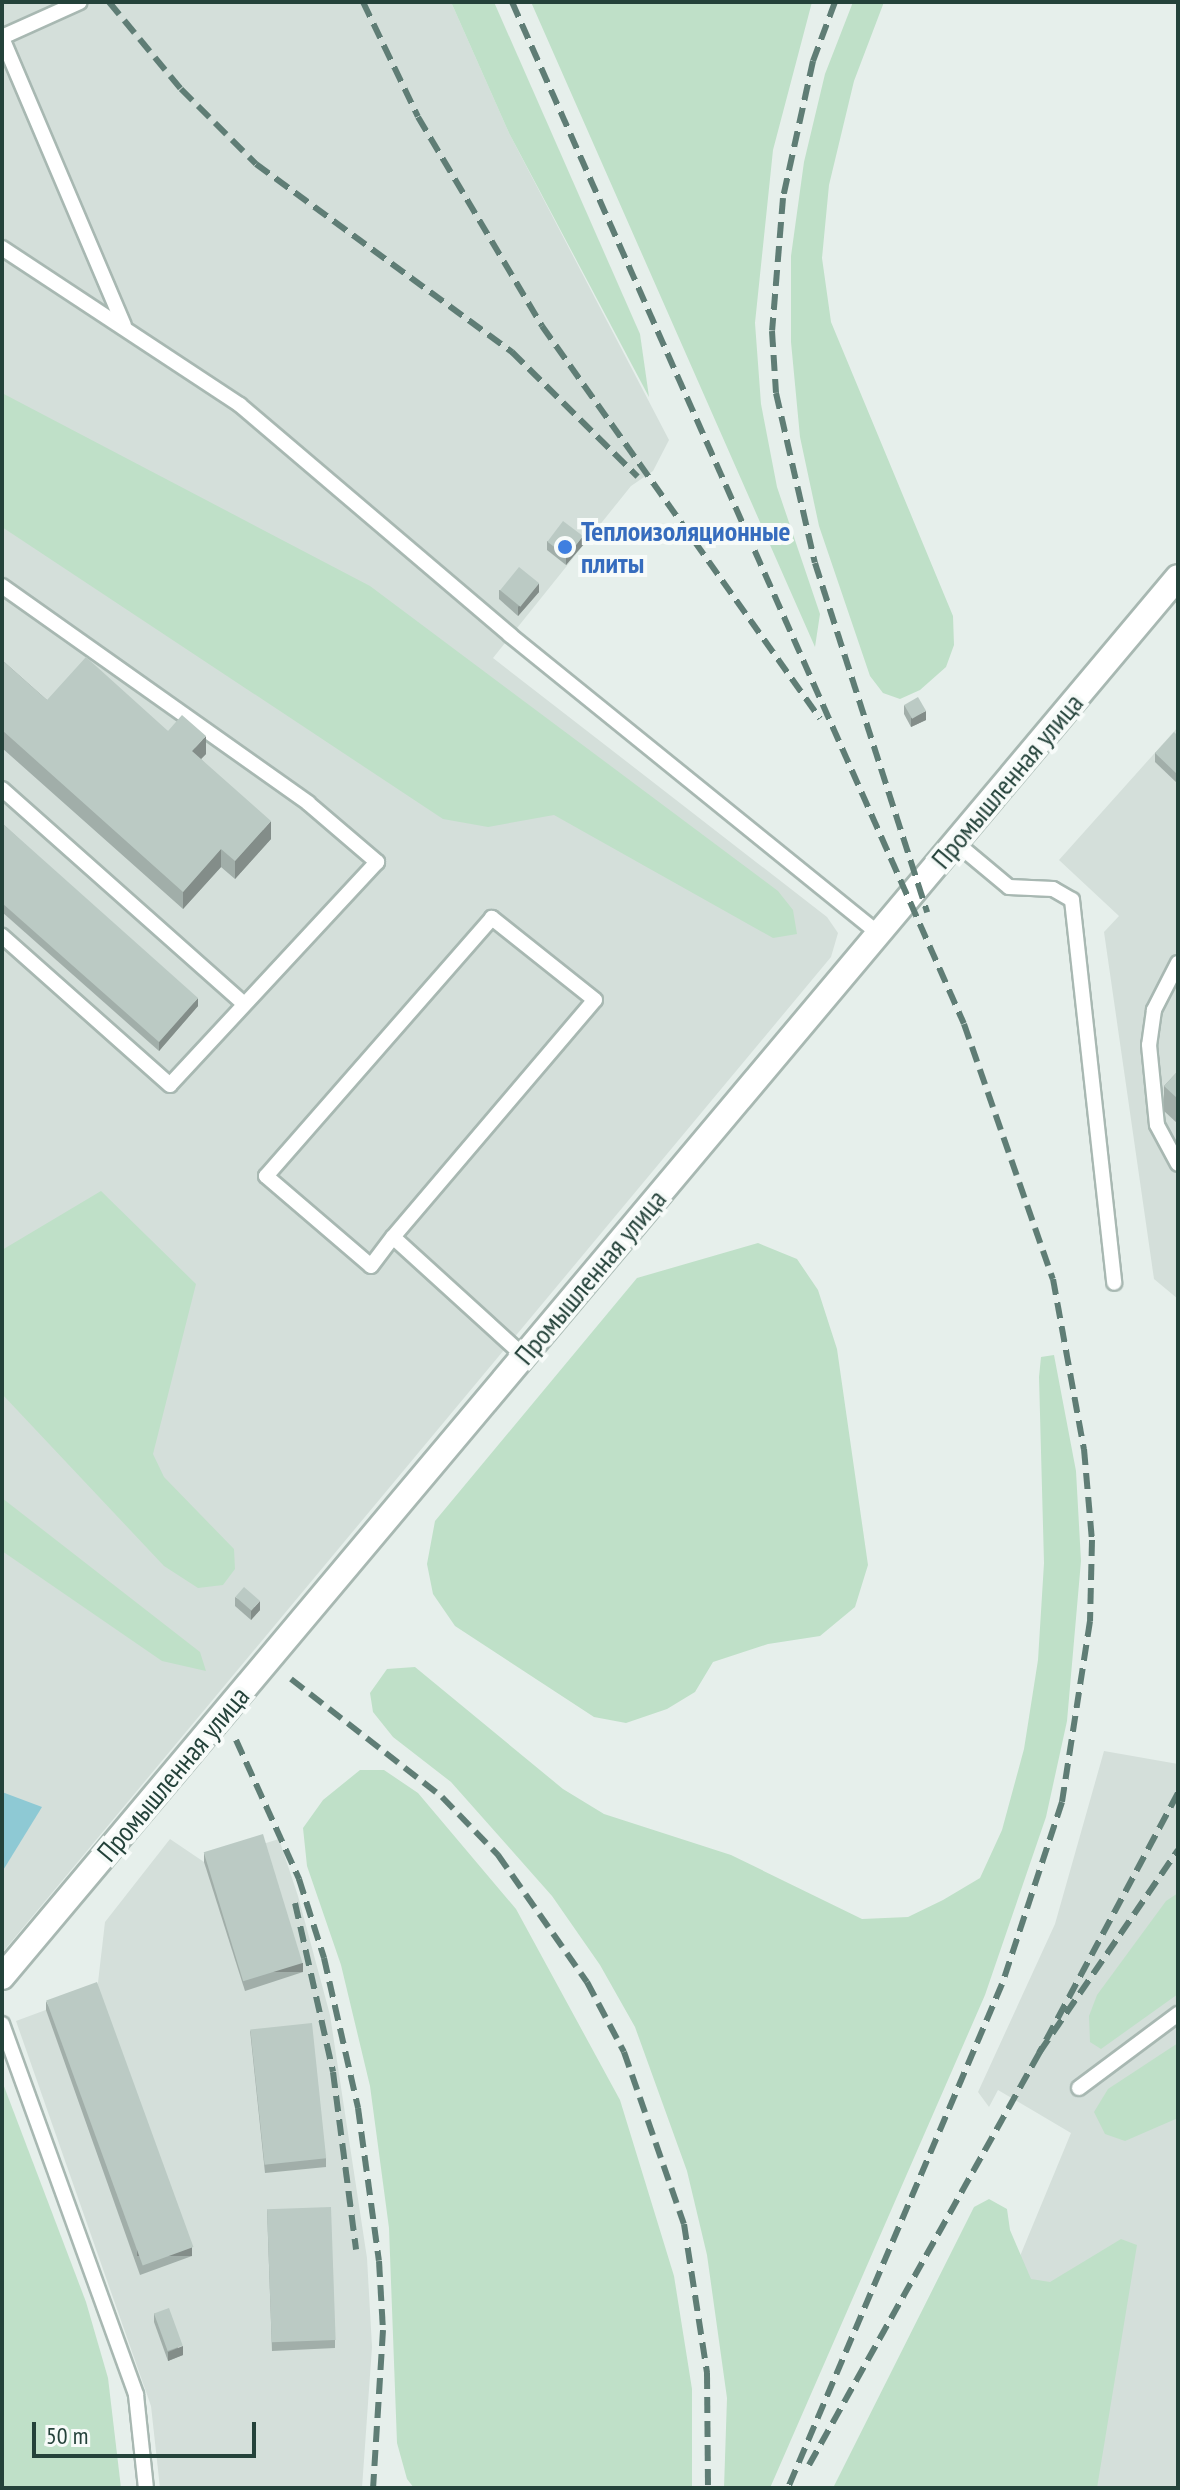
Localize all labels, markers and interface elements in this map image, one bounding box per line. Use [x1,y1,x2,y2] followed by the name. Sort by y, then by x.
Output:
[581,514,791,580] place label: Теплоизоляционные плиты
[556,538,574,556] marker: Теплоизоляционные плиты
[924,687,1090,875] street label: Промышленная улица
[507,1183,673,1371] street label: Промышленная улица
[90,1680,256,1868] street label: Промышленная улица
[36,2406,260,2456] scale bar
[46,2420,88,2451] text: 50 m

